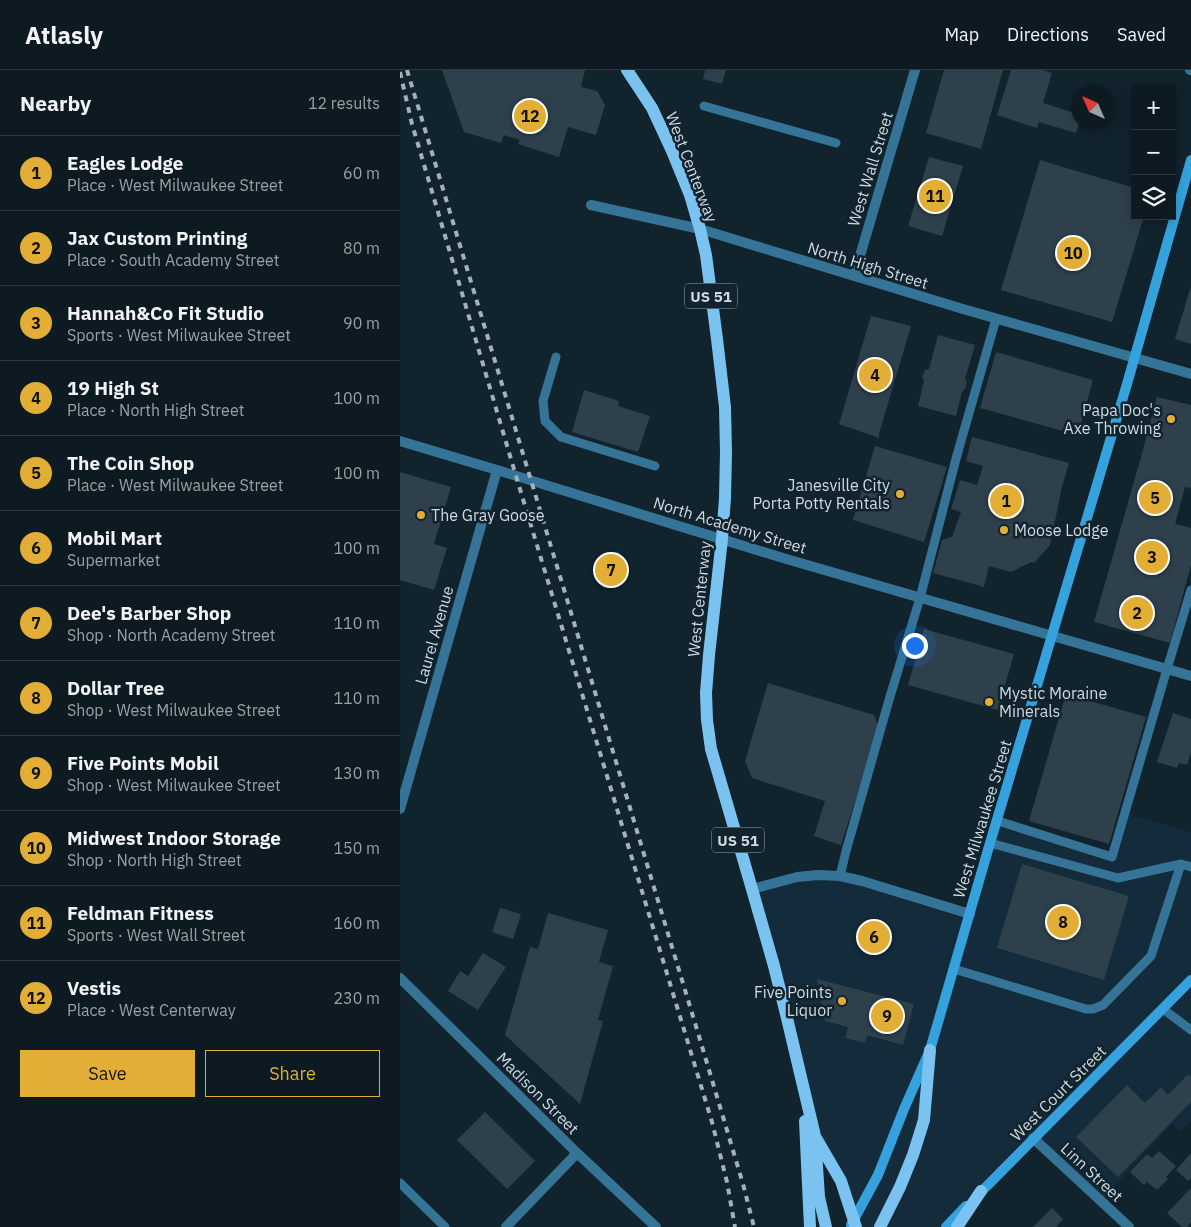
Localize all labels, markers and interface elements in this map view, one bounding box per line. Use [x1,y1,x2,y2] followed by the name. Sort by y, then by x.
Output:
[25,19,103,51] text: Atlasly
[944,23,979,46] text: Map
[1007,23,1089,46] text: Directions
[1117,23,1166,46] text: Saved
[1071,85,1116,130] north arrow
[1131,85,1176,220] map controls
[1131,85,1176,130] button: +
[20,89,91,117] text: Nearby
[308,93,380,113] text: 12 results
[514,97,546,135] pin: 12
[662,109,722,225] street label: West Centerway
[843,109,897,229] street label: West Wall Street
[1131,130,1176,175] button: −
[67,151,184,175] text: Eagles Lodge
[31,163,41,183] text: 1
[343,163,380,183] text: 60 m
[67,175,283,195] text: Place · West Milwaukee Street
[1131,175,1176,220] button: layers
[919,177,951,215] pin: 11
[67,226,247,250] text: Jax Custom Printing
[1057,234,1089,272] pin: 10
[805,237,931,293] street label: North High Street
[31,238,41,258] text: 2
[343,238,380,258] text: 80 m
[67,250,279,270] text: Place · South Academy Street
[685,284,737,308] road number: US 51
[67,301,264,325] text: Hannah&Co Fit Studio
[31,313,41,333] text: 3
[343,313,380,333] text: 90 m
[67,325,291,345] text: Sports · West Milwaukee Street
[859,356,891,394] pin: 4
[67,376,159,400] text: 19 High St
[31,388,41,408] text: 4
[333,388,380,408] text: 100 m
[67,400,244,420] text: Place · North High Street
[1064,400,1162,438] place label: Papa Doc's Axe Throwing
[1165,413,1177,425] marker: Papa Doc's Axe Throwing
[67,451,194,475] text: The Coin Shop
[31,463,41,483] text: 5
[333,463,380,483] text: 100 m
[67,475,283,495] text: Place · West Milwaukee Street
[752,475,890,513] place label: Janesville City Porta Potty Rentals
[1139,479,1171,517] pin: 5
[990,482,1022,520] pin: 1
[894,488,906,500] marker: Janesville City Porta Potty Rentals
[651,492,809,558] street label: North Academy Street
[431,505,545,525] place label: The Gray Goose
[415,509,427,521] marker: The Gray Goose
[1014,520,1109,540] place label: Moose Lodge
[998,524,1010,536] marker: Moose Lodge
[67,526,162,550] text: Mobil Mart
[31,538,41,558] text: 6
[333,538,380,558] text: 100 m
[1136,538,1168,576] pin: 3
[683,540,715,658] street label: West Centerway
[67,550,160,570] text: Supermarket
[595,551,627,589] pin: 7
[410,583,458,687] street label: Laurel Avenue
[1121,594,1153,632] pin: 2
[67,601,231,625] text: Dee's Barber Shop
[31,613,41,633] text: 7
[333,613,380,633] text: 110 m
[67,625,275,645] text: Shop · North Academy Street
[902,633,928,659] your location
[67,676,164,700] text: Dollar Tree
[999,683,1107,721] place label: Mystic Moraine Minerals
[31,688,41,708] text: 8
[333,688,380,708] text: 110 m
[983,696,995,708] marker: Mystic Moraine Minerals
[67,700,281,720] text: Shop · West Milwaukee Street
[948,738,1016,900] street label: West Milwaukee Street
[67,751,219,775] text: Five Points Mobil
[31,763,41,783] text: 9
[333,763,380,783] text: 130 m
[67,775,281,795] text: Shop · West Milwaukee Street
[67,826,281,850] text: Midwest Indoor Storage
[712,828,764,852] road number: US 51
[26,838,46,858] text: 10
[333,838,380,858] text: 150 m
[67,850,242,870] text: Shop · North High Street
[67,901,214,925] text: Feldman Fitness
[1047,903,1079,941] pin: 8
[26,913,46,933] text: 11
[333,913,380,933] text: 160 m
[858,918,890,956] pin: 6
[67,925,245,945] text: Sports · West Wall Street
[67,976,121,1000] text: Vestis
[754,982,832,1020] place label: Five Points Liquor
[26,988,46,1008] text: 12
[333,988,380,1008] text: 230 m
[836,995,848,1007] marker: Five Points Liquor
[871,997,903,1035] pin: 9
[67,1000,236,1020] text: Place · West Centerway
[1006,1041,1110,1145] street label: West Court Street
[493,1048,583,1138] street label: Madison Street
[20,1050,195,1097] button: Save
[205,1050,380,1097] button: Share
[1057,1138,1127,1206] street label: Linn Street

